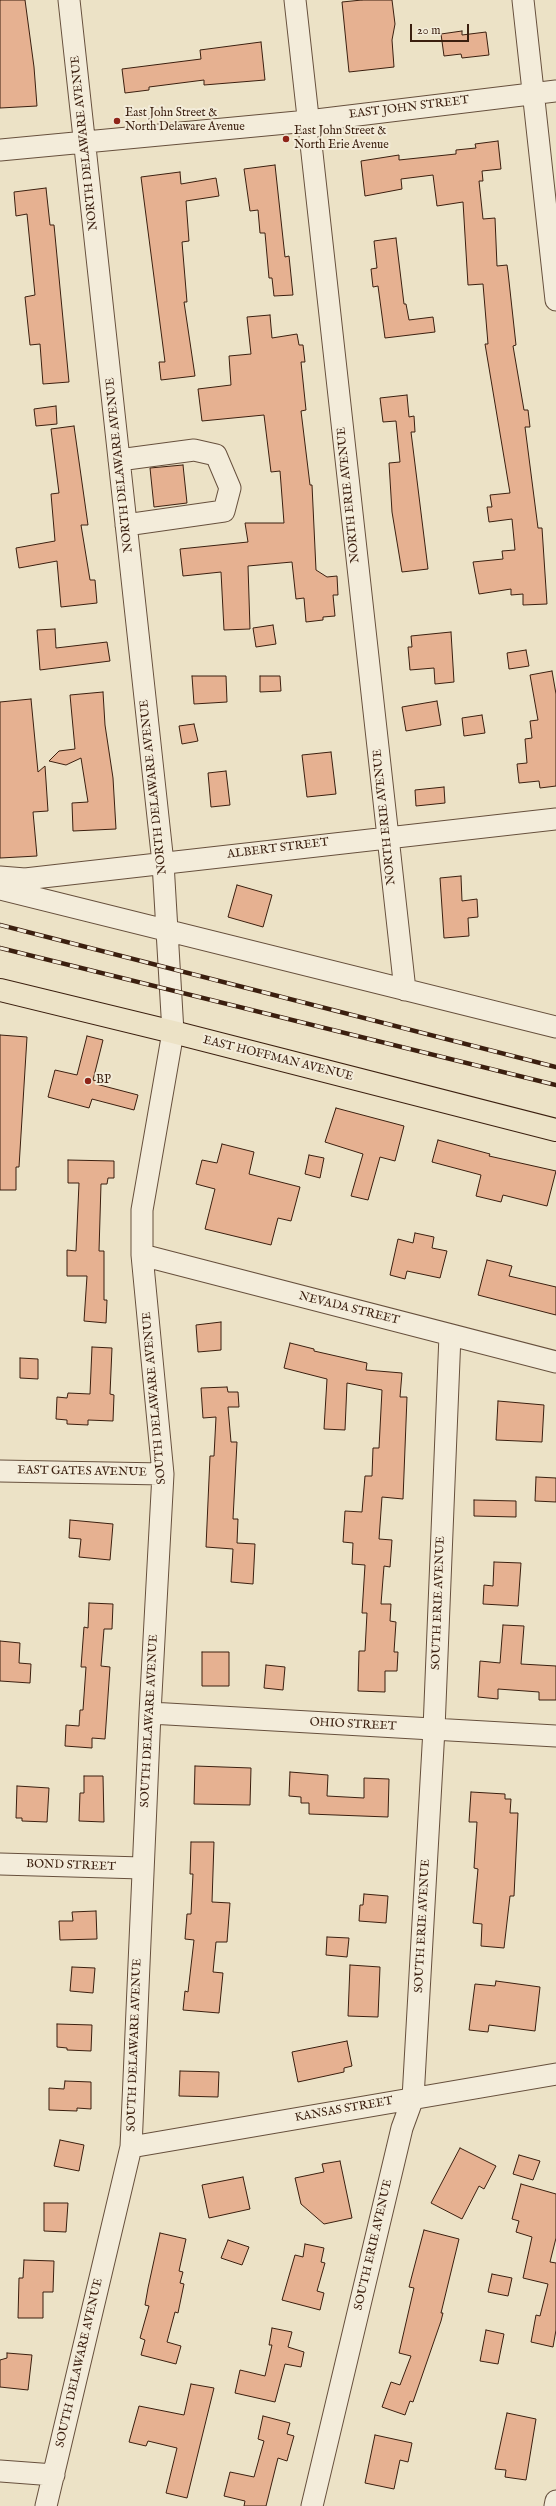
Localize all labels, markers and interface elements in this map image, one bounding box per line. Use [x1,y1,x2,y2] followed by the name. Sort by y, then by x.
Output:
[412,16,471,42] scale bar
[417,23,440,38] text: 20 m
[69,55,101,231] street label: NORTH DELAWARE AVENUE
[348,93,470,123] street label: EAST JOHN STREET
[125,107,245,135] place label: East John Street & North Delaware Avenue
[112,116,122,126] marker: East John Street & North Delaware Avenue
[294,125,389,153] place label: East John Street & North Erie Avenue
[281,134,291,144] marker: East John Street & North Erie Avenue
[104,377,136,553] street label: NORTH DELAWARE AVENUE
[335,426,363,564] street label: NORTH ERIE AVENUE
[138,699,170,875] street label: NORTH DELAWARE AVENUE
[371,748,399,886] street label: NORTH ERIE AVENUE
[226,836,330,862] street label: ALBERT STREET
[201,1033,355,1085] street label: EAST HOFFMAN AVENUE
[96,1074,111,1088] place label: BP
[83,1076,93,1086] marker: BP
[297,1290,401,1328] street label: NEVADA STREET
[140,1311,170,1485] street label: SOUTH DELAWARE AVENUE
[17,1464,147,1480] street label: EAST GATES AVENUE
[429,1536,449,1670] street label: SOUTH ERIE AVENUE
[138,1634,162,1808] street label: SOUTH DELAWARE AVENUE
[309,1716,397,1734] street label: OHIO STREET
[26,1857,116,1875] street label: BOND STREET
[412,1859,434,1993] street label: SOUTH ERIE AVENUE
[125,1958,145,2132] street label: SOUTH DELAWARE AVENUE
[294,2094,394,2126] street label: KANSAS STREET
[352,2178,396,2312] street label: SOUTH ERIE AVENUE
[53,2277,107,2449] street label: SOUTH DELAWARE AVENUE

